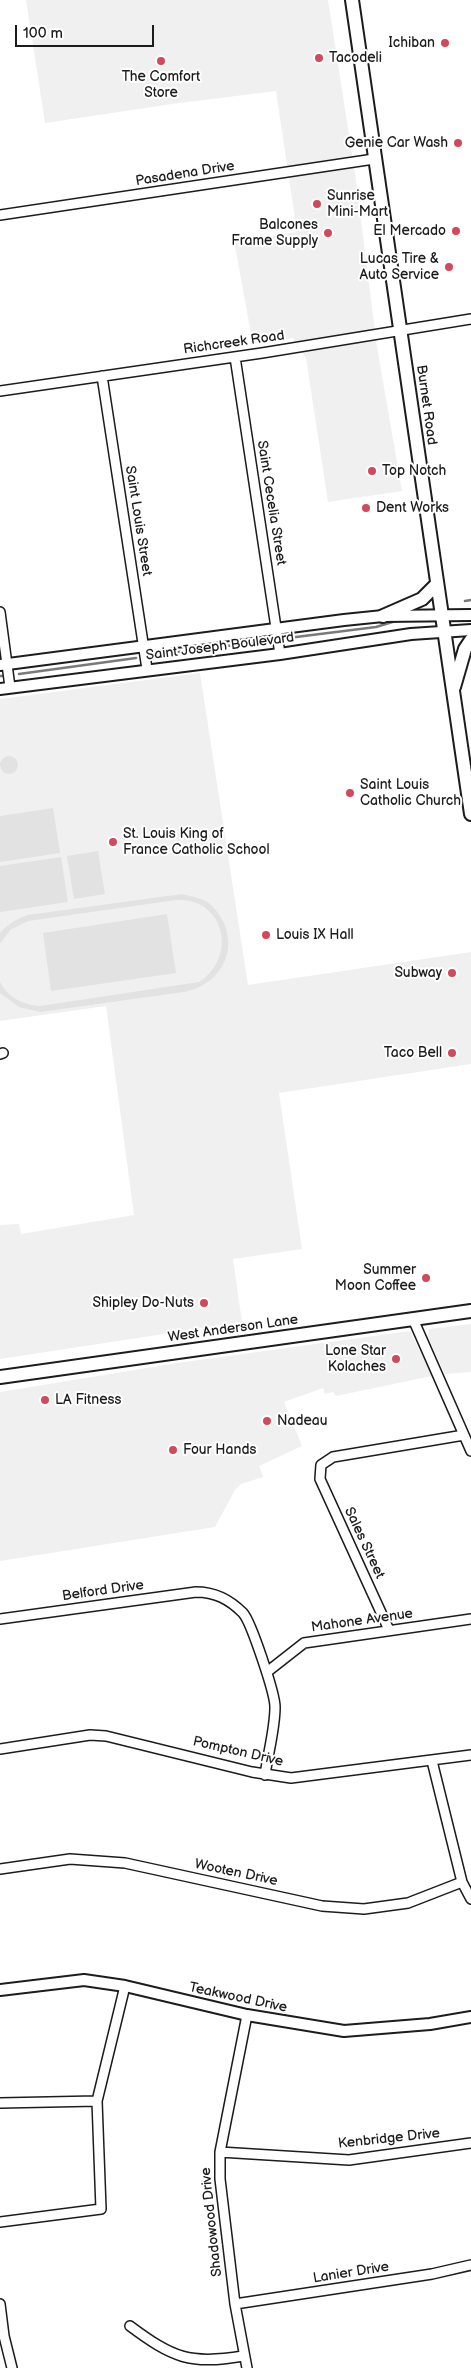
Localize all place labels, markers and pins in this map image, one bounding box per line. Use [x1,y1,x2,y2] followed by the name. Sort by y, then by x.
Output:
[388,35,435,51] place label: Ichiban
[439,37,451,49] marker: Ichiban
[329,50,382,66] place label: Tacodeli
[313,52,325,64] marker: Tacodeli
[155,55,167,67] marker: The Comfort Store
[122,69,200,102] place label: The Comfort Store
[345,135,448,151] place label: Genie Car Wash
[452,137,464,149] marker: Genie Car Wash
[327,188,388,220] place label: Sunrise Mini-Mart
[311,198,323,210] marker: Sunrise Mini-Mart
[231,217,318,250] place label: Balcones Frame Supply
[373,223,446,239] place label: El Mercado
[450,225,462,237] marker: El Mercado
[322,227,334,239] marker: Balcones Frame Supply
[360,251,439,284] place label: Lucas Tire & Auto Service
[443,261,455,273] marker: Lucas Tire & Auto Service
[382,463,446,479] place label: Top Notch
[366,465,378,477] marker: Top Notch
[376,500,449,516] place label: Dent Works
[360,502,372,514] marker: Dent Works
[360,777,461,810] place label: Saint Louis Catholic Church
[344,787,356,799] marker: Saint Louis Catholic Church
[123,826,270,859] place label: St. Louis King of France Catholic School
[107,836,119,848] marker: St. Louis King of France Catholic School
[276,927,354,943] place label: Louis IX Hall
[260,929,272,941] marker: Louis IX Hall
[394,965,442,981] place label: Subway
[446,967,458,979] marker: Subway
[384,1045,442,1061] place label: Taco Bell
[446,1047,458,1059] marker: Taco Bell
[335,1262,416,1294] place label: Summer Moon Coffee
[420,1272,432,1284] marker: Summer Moon Coffee
[93,1295,194,1311] place label: Shipley Do-Nuts
[198,1297,210,1309] marker: Shipley Do-Nuts
[325,1343,386,1375] place label: Lone Star Kolaches
[390,1353,402,1365] marker: Lone Star Kolaches
[55,1392,121,1408] place label: LA Fitness
[39,1394,51,1406] marker: LA Fitness
[277,1413,327,1429] place label: Nadeau
[261,1415,273,1427] marker: Nadeau
[183,1442,256,1458] place label: Four Hands
[167,1444,179,1456] marker: Four Hands

